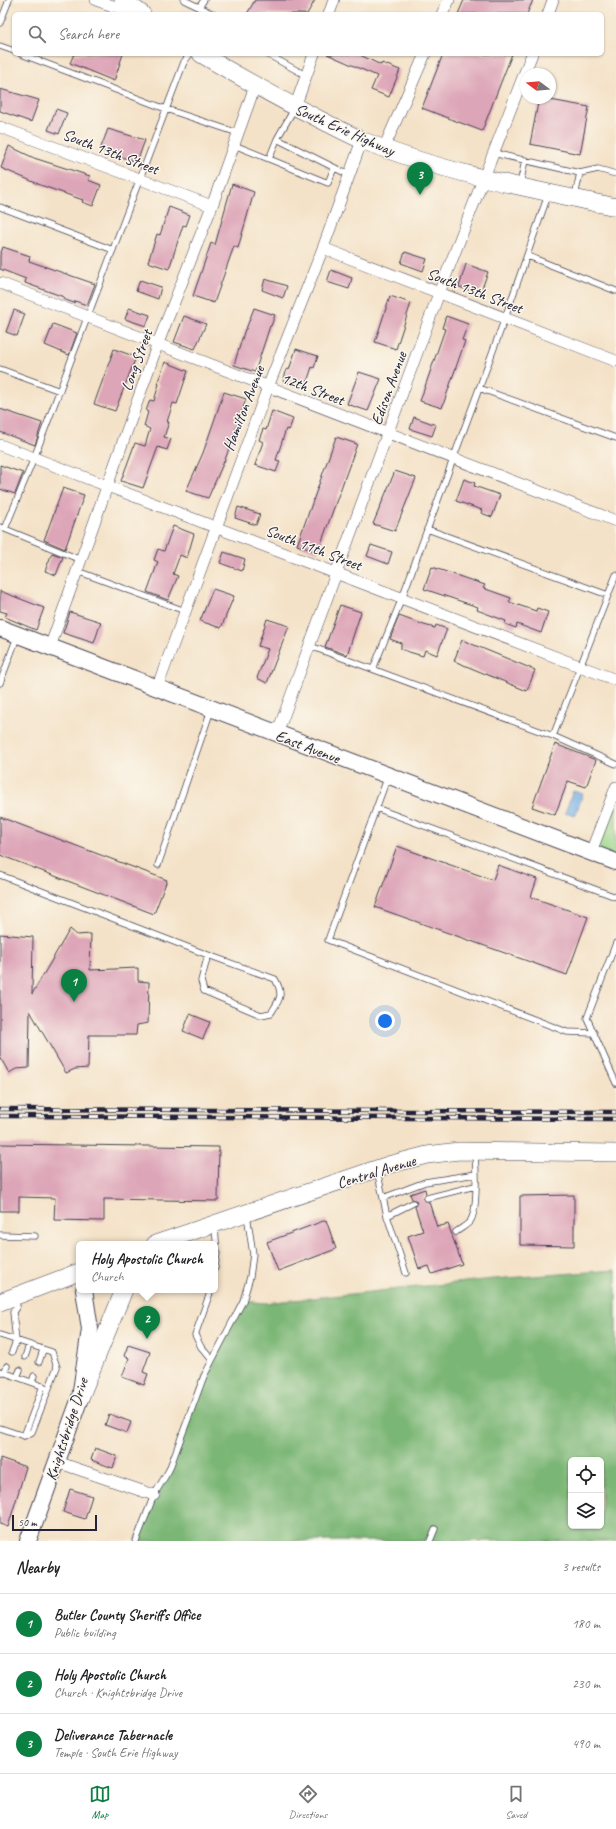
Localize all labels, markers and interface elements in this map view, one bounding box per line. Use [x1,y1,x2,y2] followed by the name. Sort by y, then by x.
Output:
[12,12,604,56] search box
[26,23,48,45] icon: search
[58,25,119,44] text: Search here
[520,68,556,104] north arrow
[292,99,399,161] street label: South Erie Highway
[60,125,163,180] street label: South 13th Street
[407,162,433,195] pin: 3
[424,264,527,319] street label: South 13th Street
[117,325,158,394] street label: Long Street
[366,347,412,428] street label: Edison Avenue
[219,361,270,454] street label: Hamilton Avenue
[279,368,348,411] street label: 12th Street
[263,521,366,576] street label: South 11th Street
[273,726,344,769] street label: East Avenue
[61,969,87,1002] pin: 1
[375,1011,395,1031] your location
[335,1150,420,1193] street label: Central Avenue
[76,1241,218,1293] popup
[91,1250,203,1269] text: Holy Apostolic Church
[91,1269,124,1285] text: Church
[134,1306,160,1339] pin: 2
[41,1374,94,1483] street label: Knightsbridge Drive
[568,1457,604,1529] map controls
[568,1457,604,1493] button: locate
[568,1493,604,1529] button: layers
[12,1513,97,1532] scale bar
[18,1515,37,1529] text: 50 m
[16,1557,59,1578] text: Nearby
[562,1559,600,1575] text: 3 results
[54,1606,200,1625] text: Butler County Sheriffs Office
[26,1616,32,1632] text: 1
[572,1616,600,1632] text: 180 m
[54,1625,116,1641] text: Public building
[54,1666,166,1685] text: Holy Apostolic Church
[26,1676,32,1692] text: 2
[572,1676,600,1692] text: 230 m
[54,1685,182,1701] text: Church · Knightsbridge Drive
[54,1726,172,1745] text: Deliverance Tabernacle
[26,1736,32,1752] text: 3
[572,1736,600,1752] text: 490 m
[54,1745,177,1761] text: Temple · South Erie Highway
[89,1783,111,1821] tab: Map
[289,1783,327,1821] tab: Directions
[505,1783,527,1821] tab: Saved

